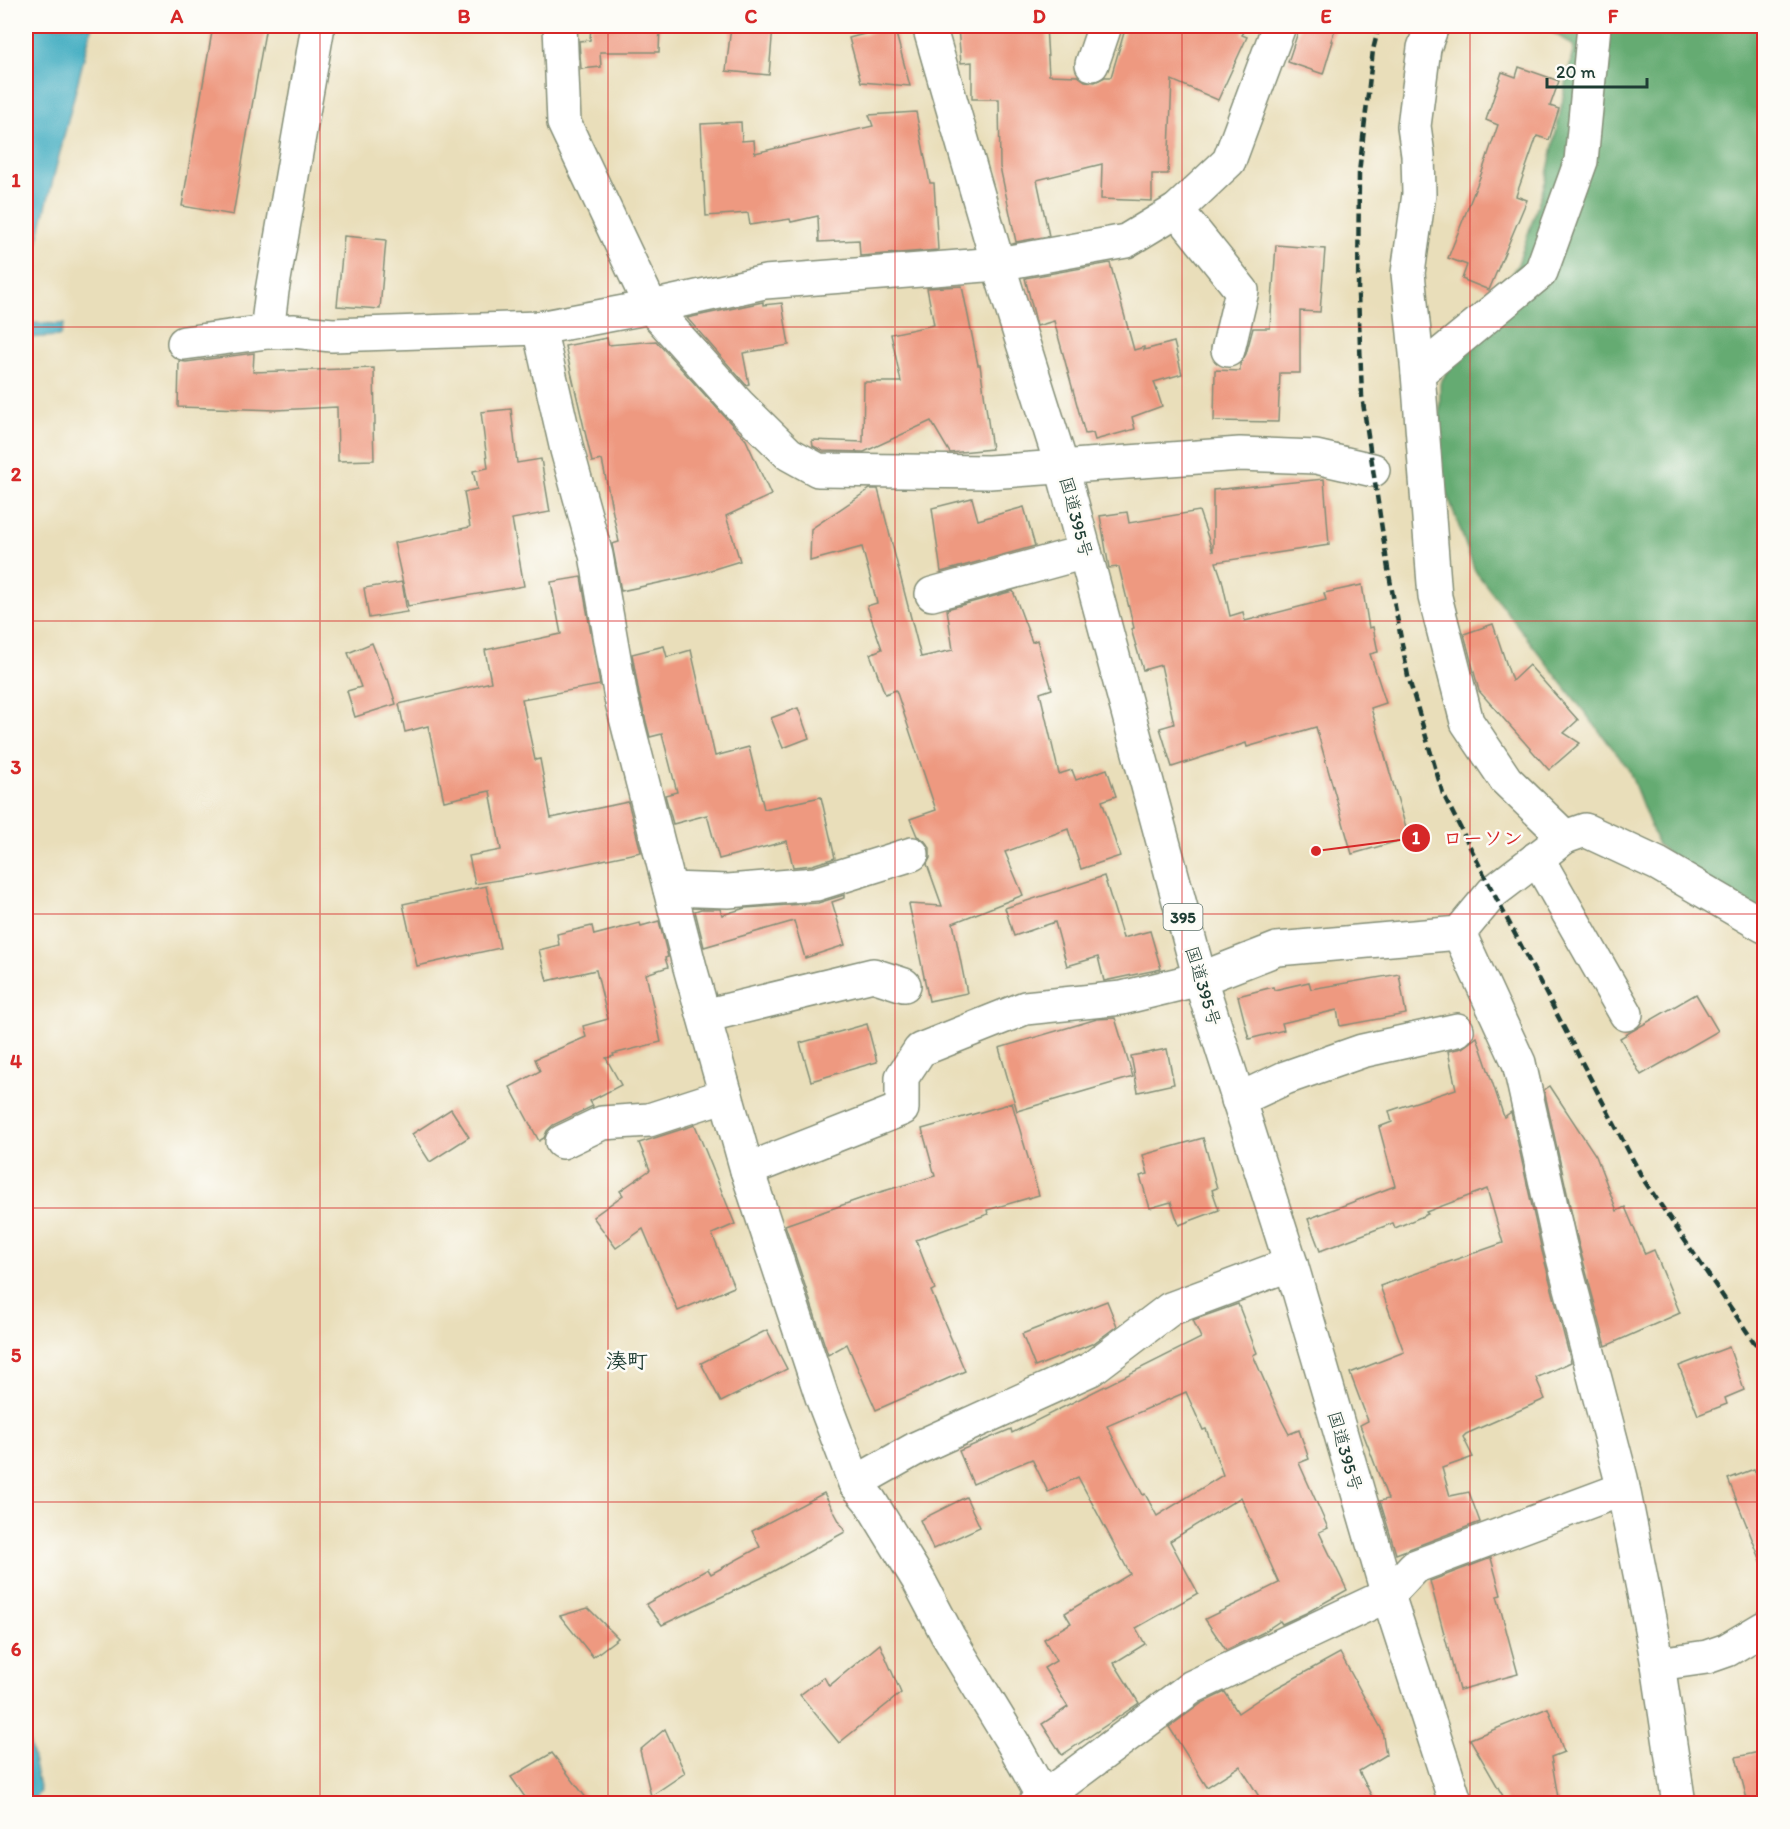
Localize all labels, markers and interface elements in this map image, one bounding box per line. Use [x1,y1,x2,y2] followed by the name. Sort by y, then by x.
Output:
[170,4,184,28] text: A
[458,4,471,28] text: B
[745,4,758,28] text: C
[1032,4,1046,28] text: D
[1320,4,1332,28] text: E
[1608,4,1619,28] text: F
[1547,51,1648,89] scale bar
[1556,61,1596,83] text: 20 m
[11,168,21,192] text: 1
[11,462,22,486] text: 2
[1055,474,1097,560] street label: 国道395号
[11,755,22,779] text: 3
[1401,819,1535,857] callout: ローソン
[1443,826,1523,850] text: ローソン
[1412,827,1421,849] text: 1
[1164,904,1202,930] road number: 395
[1180,943,1226,1029] street label: 国道395号
[10,1049,22,1073] text: 4
[11,1343,22,1367] text: 5
[606,1348,648,1373] district label: 湊町
[1323,1408,1367,1494] street label: 国道395号
[11,1637,22,1661] text: 6

